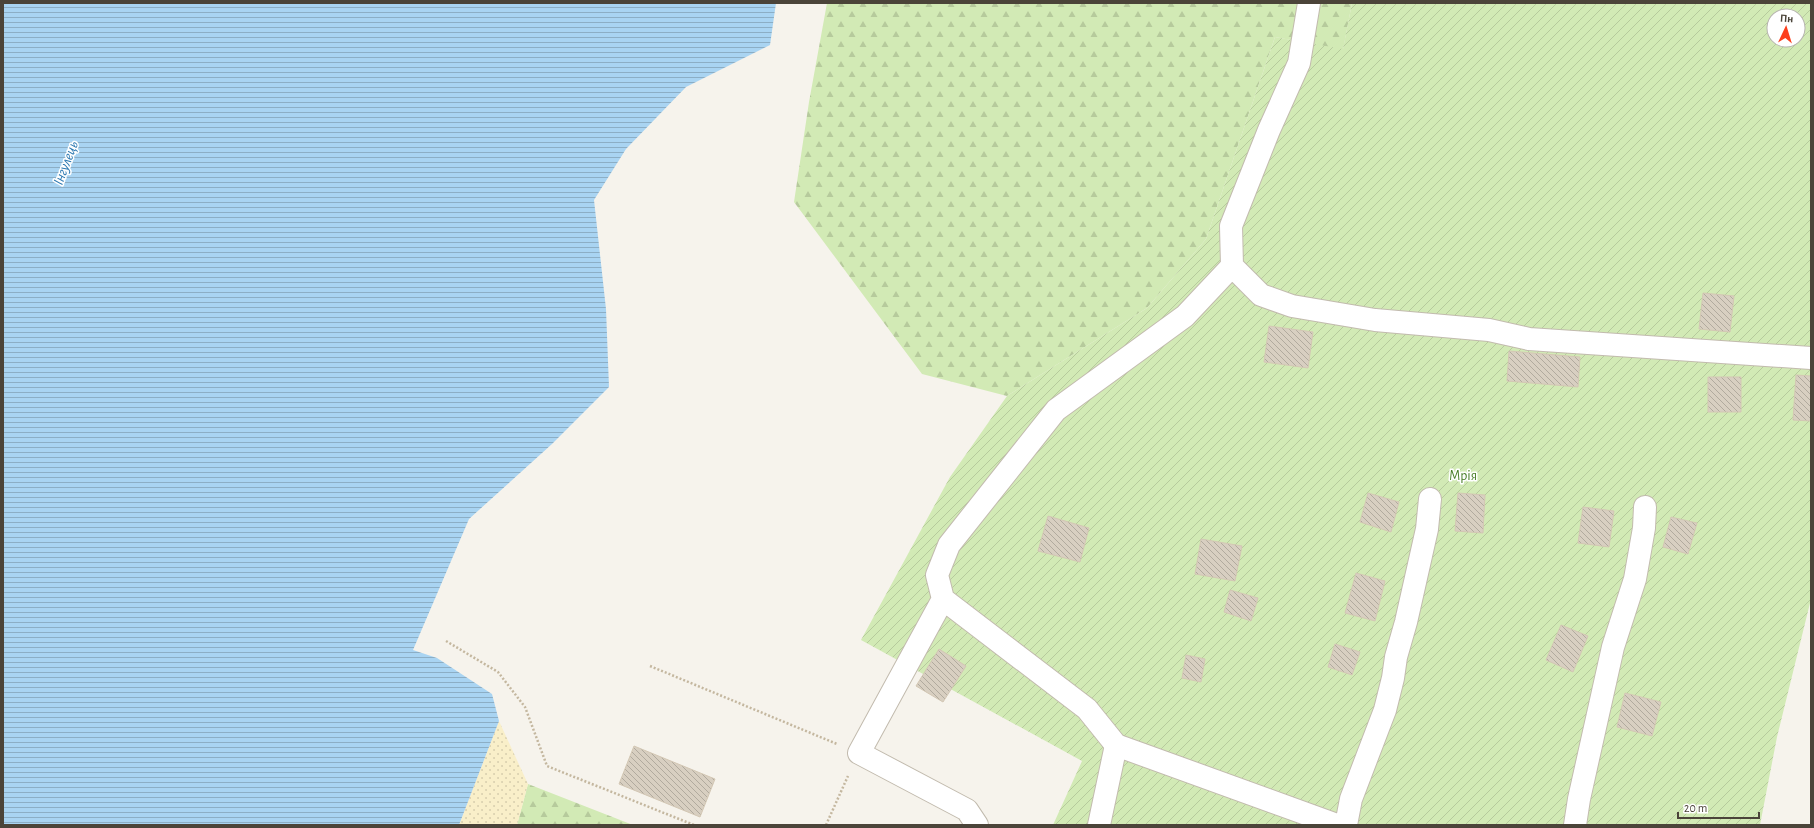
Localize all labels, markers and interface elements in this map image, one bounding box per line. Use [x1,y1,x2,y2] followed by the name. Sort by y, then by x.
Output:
[1766,8,1806,48] north arrow
[1780,13,1794,24] text: Пн
[51,139,81,187] water label: Інгулець
[1449,469,1477,483] park label: Мрія
[1678,794,1759,820] scale bar
[1684,802,1707,814] text: 20 m

